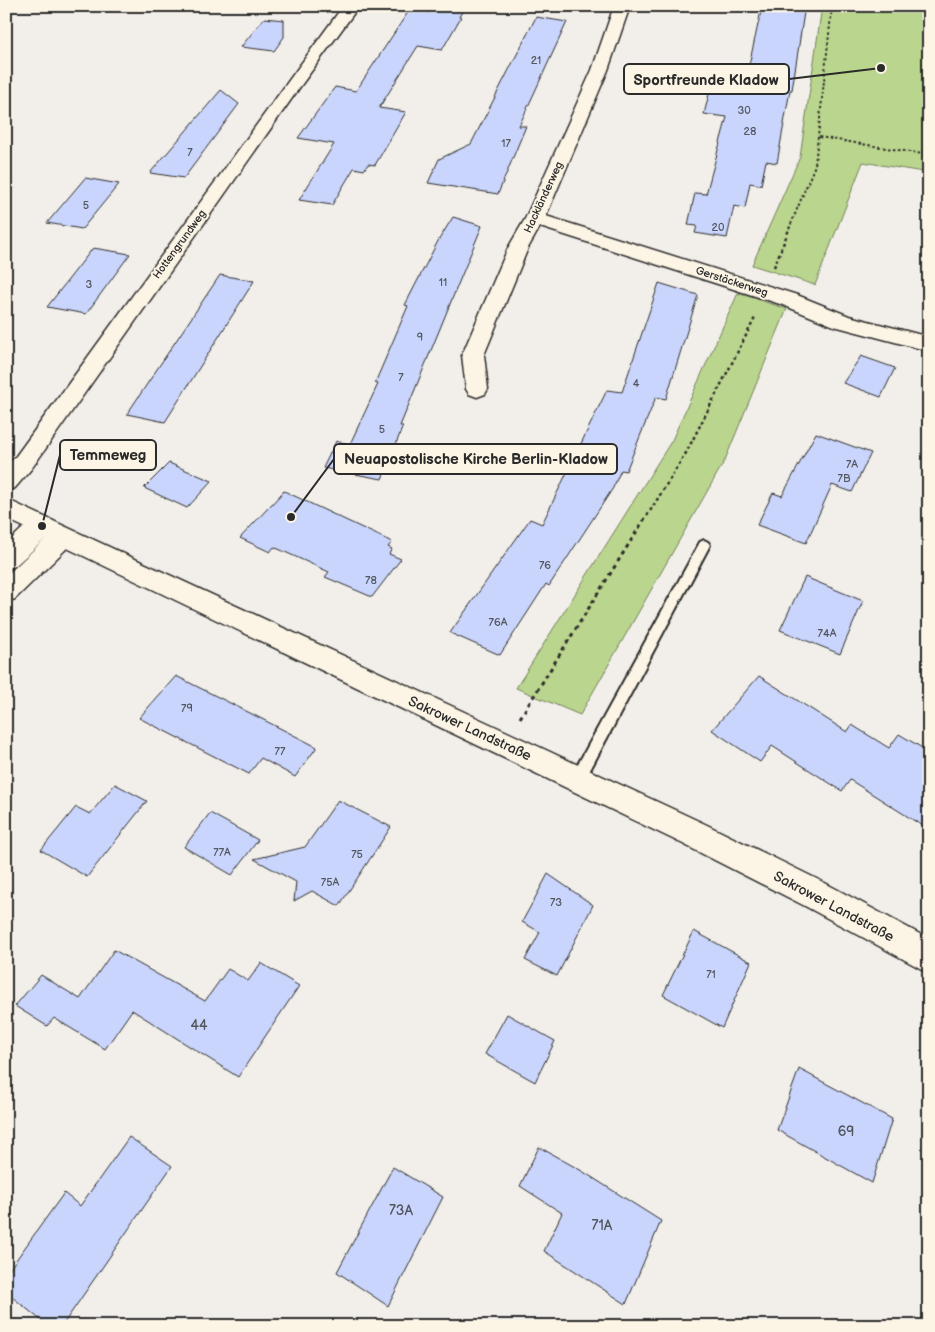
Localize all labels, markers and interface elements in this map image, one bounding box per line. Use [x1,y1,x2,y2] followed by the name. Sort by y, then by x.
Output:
[531,54,541,67] house number: 21
[624,64,789,94] callout: Sportfreunde Kladow
[633,71,779,90] text: Sportfreunde Kladow
[737,104,751,117] house number: 30
[744,125,756,138] house number: 28
[501,137,511,150] house number: 17
[187,146,193,159] house number: 7
[521,159,566,235] street label: Hackländerweg
[83,199,89,212] house number: 5
[150,207,209,281] street label: Hottengrundweg
[712,221,725,234] house number: 20
[694,264,770,299] street label: Gerstäckerweg
[439,276,447,289] house number: 11
[86,278,93,291] house number: 3
[417,331,423,344] house number: 9
[398,371,404,384] house number: 7
[633,377,640,390] house number: 4
[379,423,385,436] house number: 5
[60,440,156,470] callout: Temmeweg
[334,444,617,474] callout: Neuapostolische Kirche Berlin-Kladow
[70,446,146,465] text: Temmeweg
[344,450,608,469] text: Neuapostolische Kirche Berlin-Kladow
[846,458,858,471] house number: 7A
[838,472,851,485] house number: 7B
[539,559,551,572] house number: 76
[365,574,377,587] house number: 78
[489,616,508,629] house number: 76A
[818,627,837,640] house number: 74A
[406,692,534,764] street label: Sakrower Landstraße
[181,702,193,715] house number: 79
[275,745,286,758] house number: 77
[213,846,231,859] house number: 77A
[351,848,363,861] house number: 75
[771,868,897,945] street label: Sakrower Landstraße
[321,876,339,889] house number: 75A
[550,896,562,909] house number: 73
[706,968,716,981] house number: 71
[190,1017,208,1034] house number: 44
[838,1123,854,1140] house number: 69
[389,1202,413,1219] house number: 73A
[592,1217,613,1234] house number: 71A

